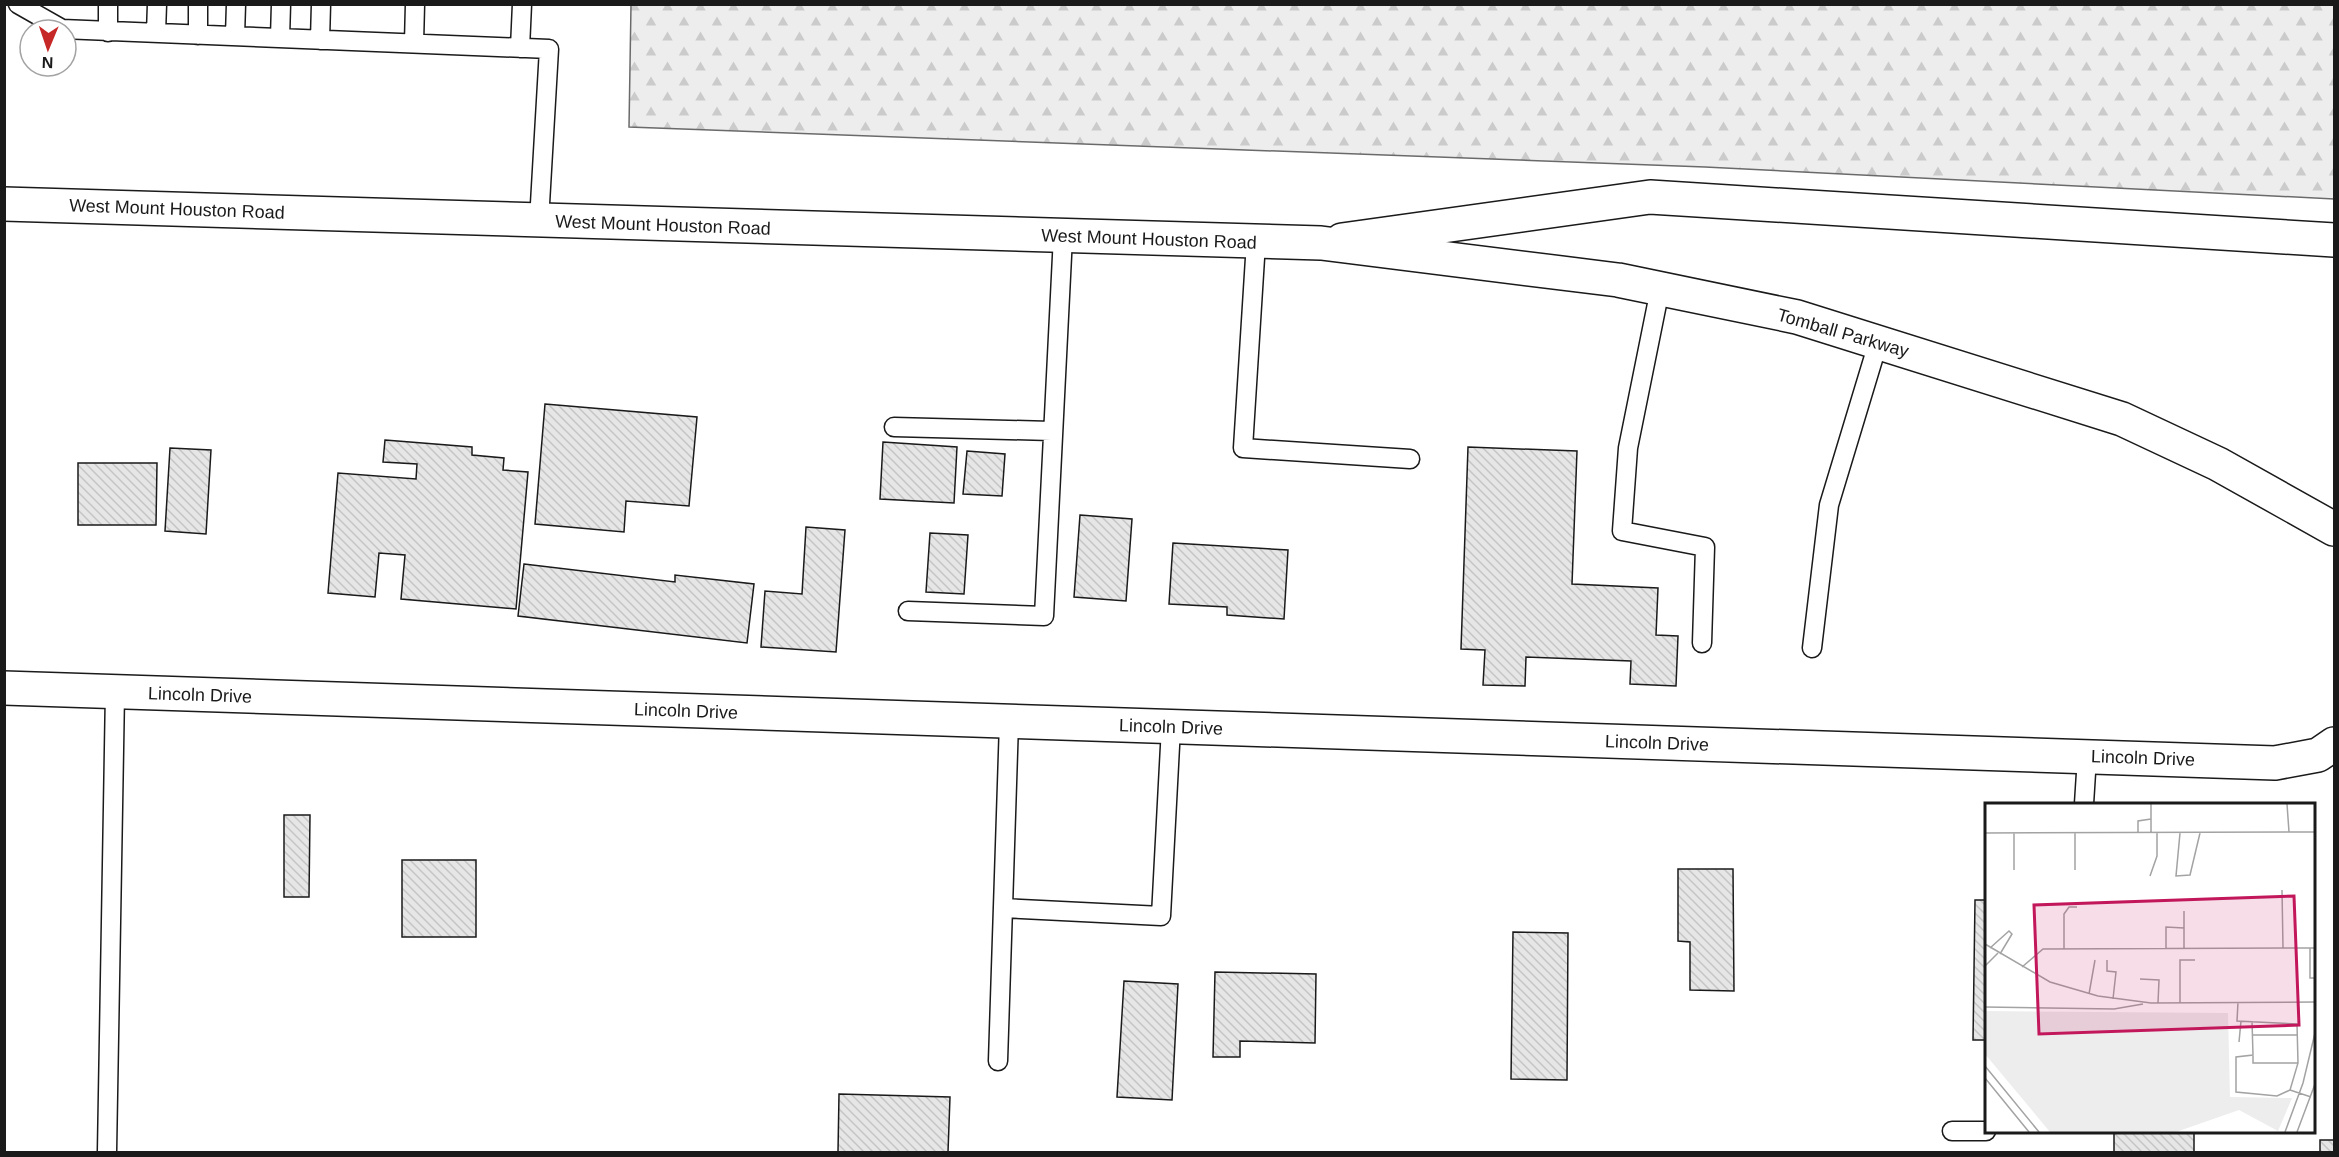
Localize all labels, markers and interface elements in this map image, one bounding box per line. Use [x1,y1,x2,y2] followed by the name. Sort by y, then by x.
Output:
[18,18,78,78] north arrow
[41,54,54,71] text: N
[69,195,285,223] street label: West Mount Houston Road
[555,211,771,239] street label: West Mount Houston Road
[1041,225,1257,253] street label: West Mount Houston Road
[1775,305,1911,361] street label: Tomball Parkway
[148,683,252,707] street label: Lincoln Drive
[634,699,738,723] street label: Lincoln Drive
[1119,715,1223,739] street label: Lincoln Drive
[1605,731,1709,755] street label: Lincoln Drive
[2091,746,2195,770] street label: Lincoln Drive
[1985,803,2315,1133] inset map

